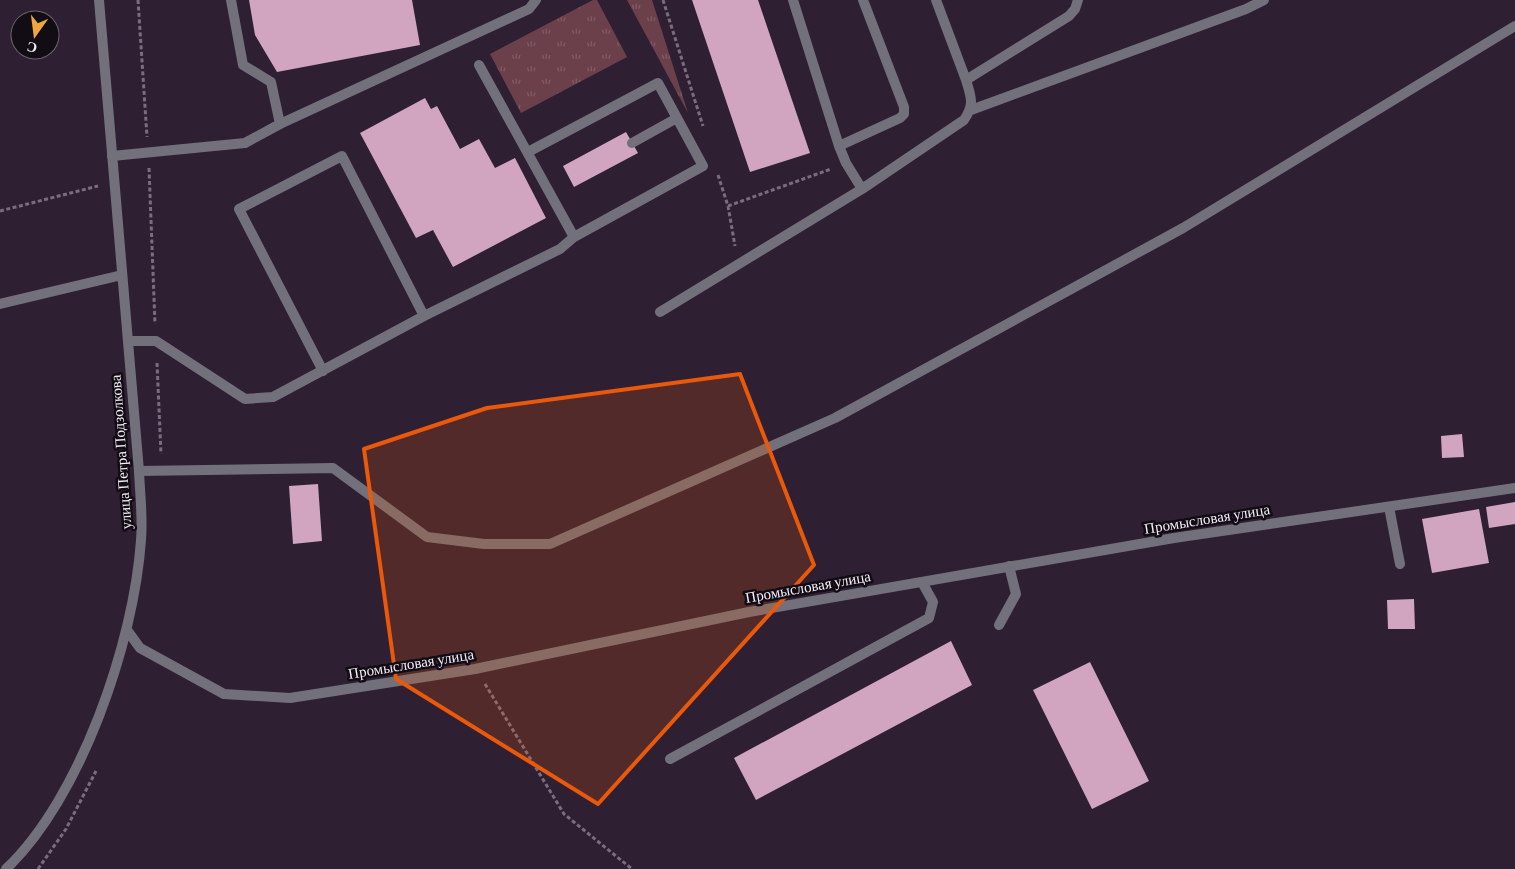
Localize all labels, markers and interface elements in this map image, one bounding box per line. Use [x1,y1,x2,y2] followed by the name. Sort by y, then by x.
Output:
[10,10,60,60] north arrow
[25,39,39,57] text: С
[108,374,134,530] street label: улица Петра Подзолкова
[1143,501,1271,537] street label: Промысловая улица
[744,568,872,606] street label: Промысловая улица
[347,646,475,682] street label: Промысловая улица

